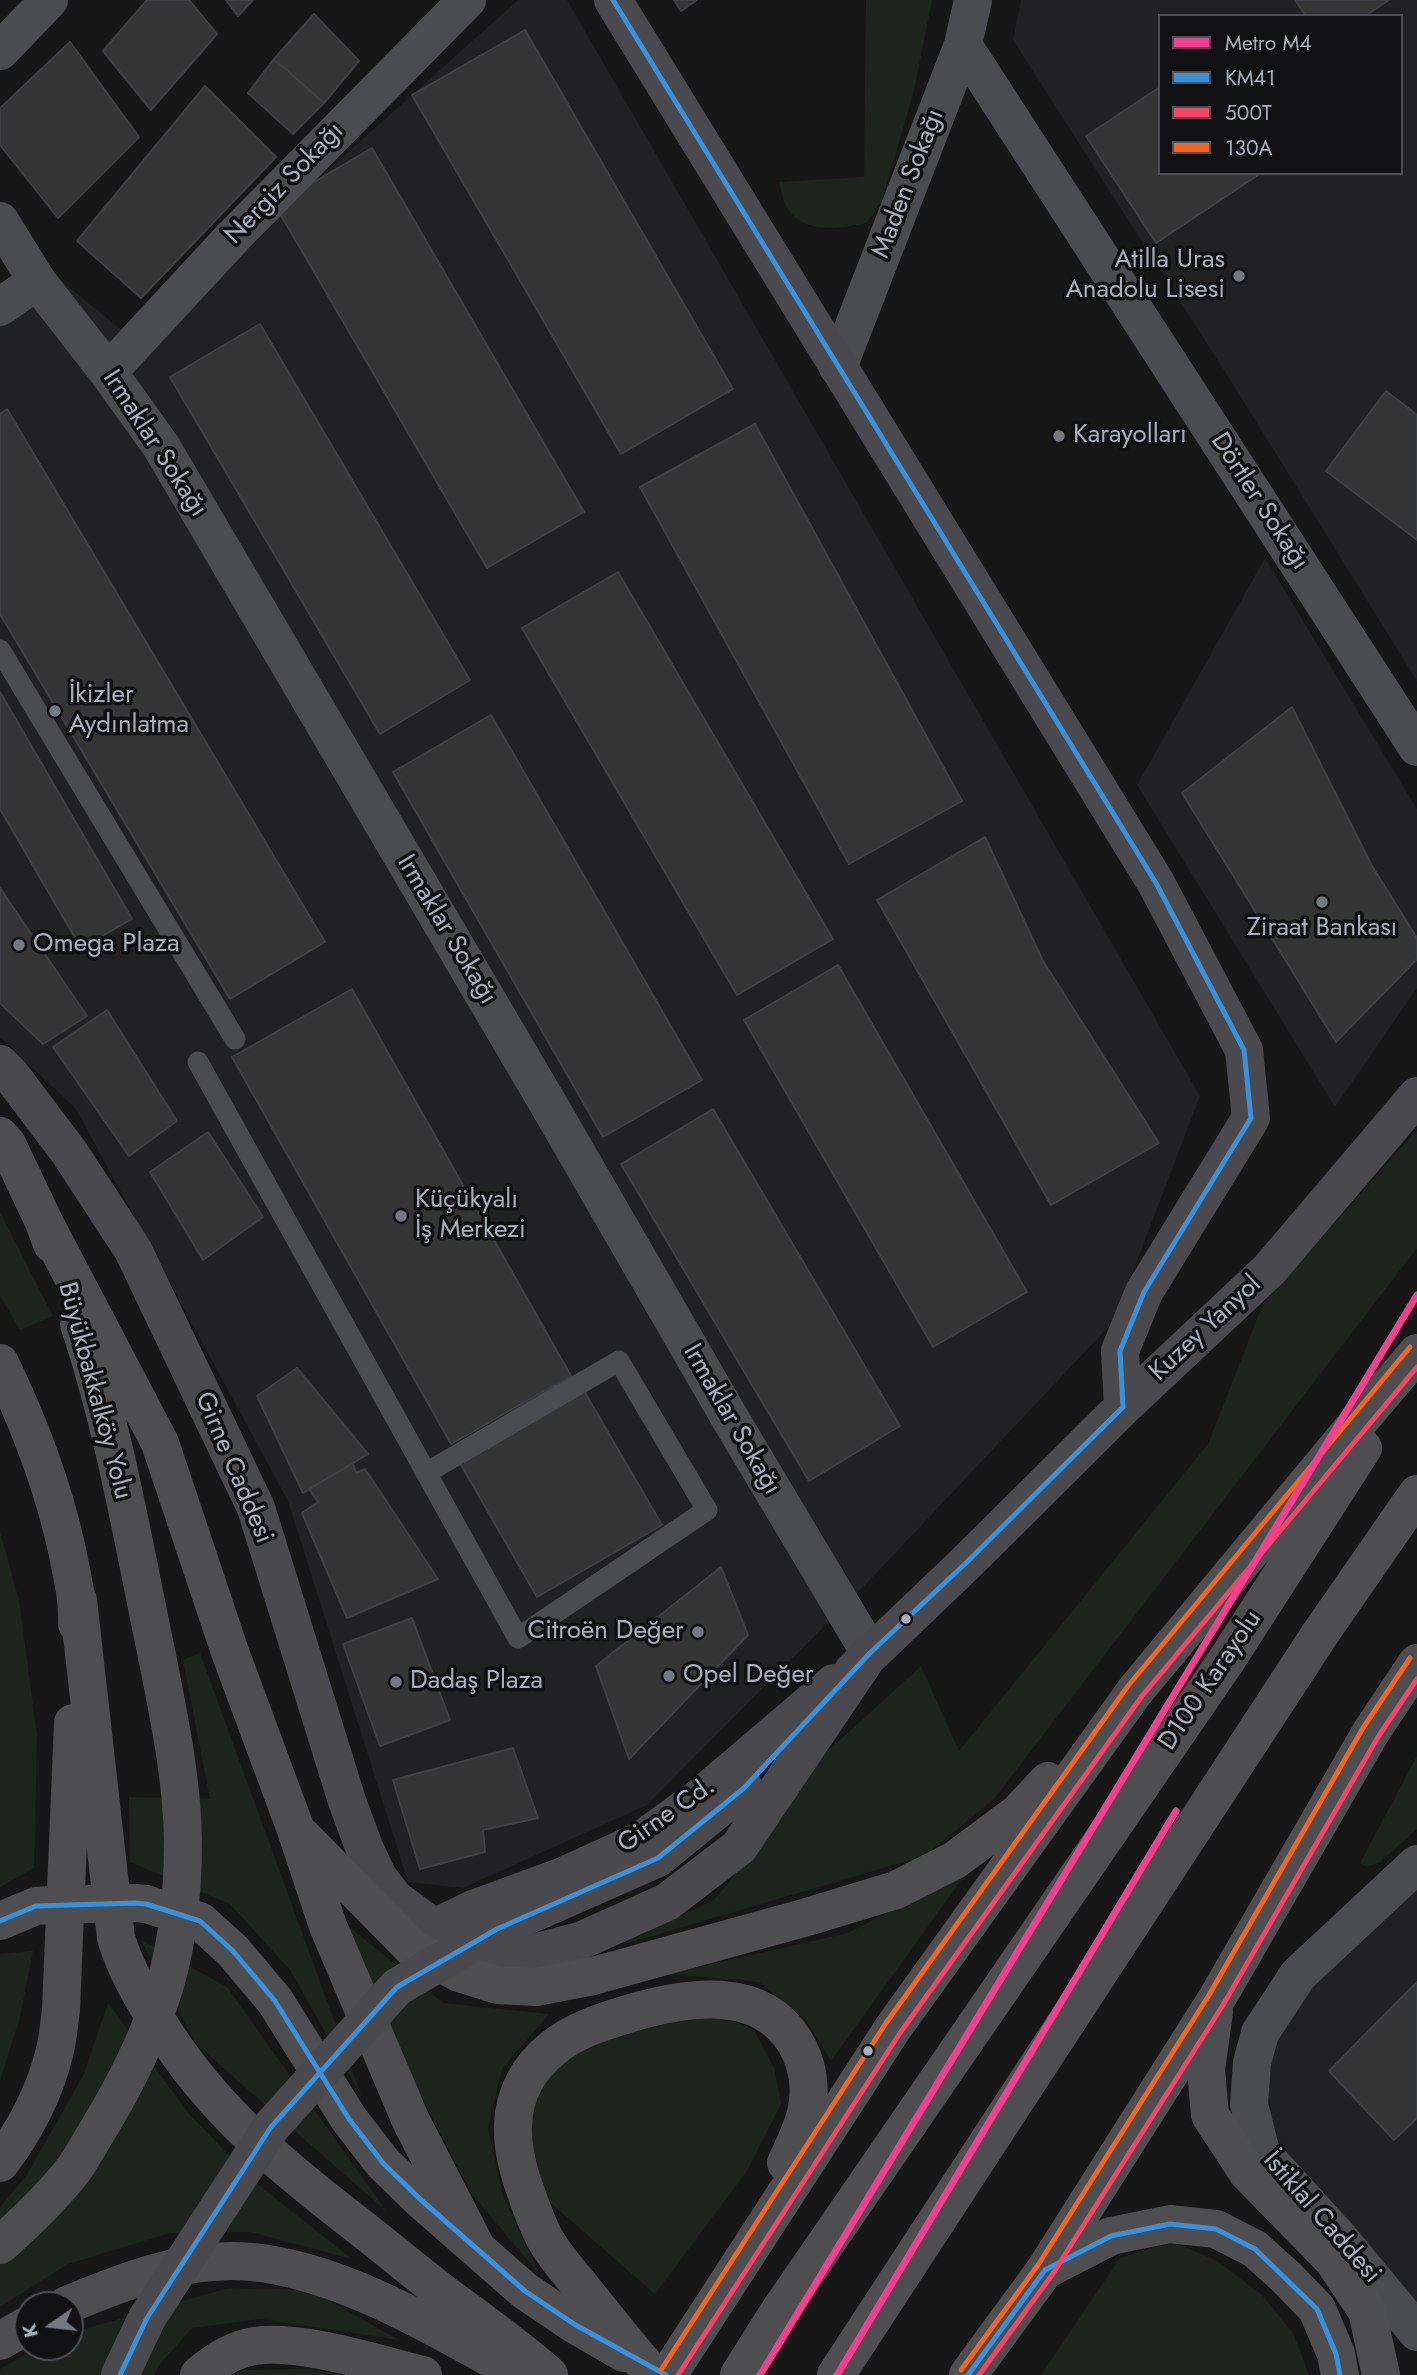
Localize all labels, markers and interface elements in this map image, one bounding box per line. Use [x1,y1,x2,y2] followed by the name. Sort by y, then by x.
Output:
[1158,14,1403,175] legend
[1225,28,1312,58] text: Metro M4
[1225,63,1276,93] text: KM41
[1225,98,1272,128] text: 500T
[866,105,952,263] street label: Maden Sokağı
[219,117,351,251] street label: Nergiz Sokağı
[1225,133,1272,163] text: 130A
[1066,245,1225,306] place label: Atilla Uras Anadolu Lisesi
[1231,268,1247,284] marker: Atilla Uras Anadolu Lisesi
[95,365,213,523] street label: Irmaklar Sokağı
[1073,420,1187,452] place label: Karayolları
[1051,428,1067,444] marker: Karayolları
[1203,428,1315,576] street label: Dörtler Sokağı
[69,680,189,742] place label: İkizler Aydınlatma
[47,703,63,719] marker: İkizler Aydınlatma
[389,850,503,1010] street label: Irmaklar Sokağı
[1314,894,1330,910] marker: Ziraat Bankası
[1247,913,1397,945] place label: Ziraat Bankası
[33,929,180,961] place label: Omega Plaza
[11,937,27,953] marker: Omega Plaza
[415,1185,526,1246] place label: Küçükyalı İş Merkezi
[393,1208,409,1224] marker: Küçükyalı İş Merkezi
[1144,1270,1268,1388] street label: Kuzey Yanyol
[50,1279,138,1503] street label: Büyükbakkalköy Yolu
[675,1339,787,1501] street label: Irmaklar Sokağı
[187,1388,279,1548] street label: Girne Caddesi
[1153,1605,1269,1757] street label: D100 Karayolu
[899,1612,913,1626] unlabelled marker
[527,1616,684,1648] place label: Citroën Değer
[690,1624,706,1640] marker: Citroën Değer
[683,1660,814,1692] place label: Opel Değer
[410,1666,543,1698] place label: Dadaş Plaza
[661,1668,677,1684] marker: Opel Değer
[388,1674,404,1690] marker: Dadaş Plaza
[613,1771,721,1861] street label: Girne Cd.
[861,2044,875,2058] unlabelled marker
[1255,2146,1387,2290] street label: İstiklal Caddesi
[14,2291,84,2361] north arrow
[15,2321,45,2340] text: K

